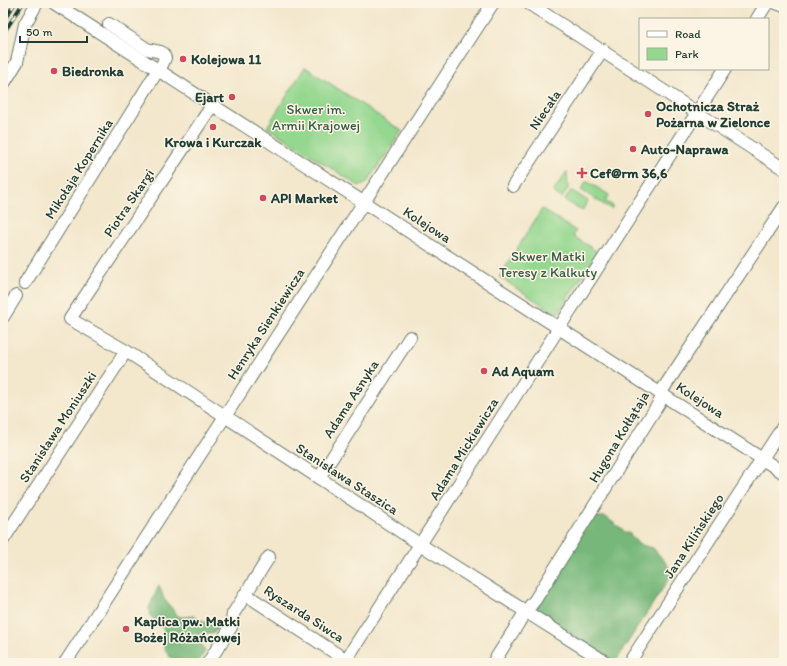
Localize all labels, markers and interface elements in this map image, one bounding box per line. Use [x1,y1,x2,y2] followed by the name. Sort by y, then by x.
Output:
[20,18,87,44] scale bar
[639,18,769,70] legend
[26,25,52,39] text: 50 m
[675,27,701,41] text: Road
[675,47,699,61] text: Park
[191,51,262,68] place label: Kolejowa 11
[178,54,188,64] marker: Kolejowa 11
[62,63,125,80] place label: Biedronka
[49,66,59,76] marker: Biedronka
[525,86,565,133] street label: Niecała
[195,89,225,106] place label: Ejart
[227,92,237,102] marker: Ejart
[656,98,770,131] place label: Ochotnicza Straż Pożarna w Zielonce
[272,101,360,134] park label: Skwer im. Armii Krajowej
[643,109,653,119] marker: Ochotnicza Straż Pożarna w Zielonce
[41,116,117,222] street label: Mikołaja Kopernika
[208,122,218,132] marker: Krowa i Kurczak
[165,134,262,151] place label: Krowa i Kurczak
[640,141,729,158] place label: Auto-Naprawa
[628,144,638,154] marker: Auto-Naprawa
[590,165,668,182] place label: Cef@rm 36,6
[100,166,158,240] street label: Piotra Skargi
[577,168,587,178] marker: Cef@rm 36,6
[270,190,339,207] place label: API Market
[258,193,268,203] marker: API Market
[400,203,455,247] street label: Kolejowa
[499,248,597,281] park label: Skwer Matki Teresy z Kalkuty
[224,265,308,383] street label: Henryka Sienkiewicza
[319,356,383,441] street label: Adama Asnyka
[491,363,555,380] place label: Ad Aquam
[479,366,489,376] marker: Ad Aquam
[16,368,100,486] street label: Stanisława Moniuszki
[673,378,728,422] street label: Kolejowa
[585,388,653,486] street label: Hugona Kołłątaja
[426,394,503,503] street label: Adama Mickiewicza
[292,439,402,519] street label: Stanisława Staszica
[660,490,728,582] street label: Jana Kilińskiego
[260,582,348,647] street label: Ryszarda Siwca
[134,613,241,646] place label: Kaplica pw. Matki Bożej Różańcowej
[121,624,131,634] marker: Kaplica pw. Matki Bożej Różańcowej

